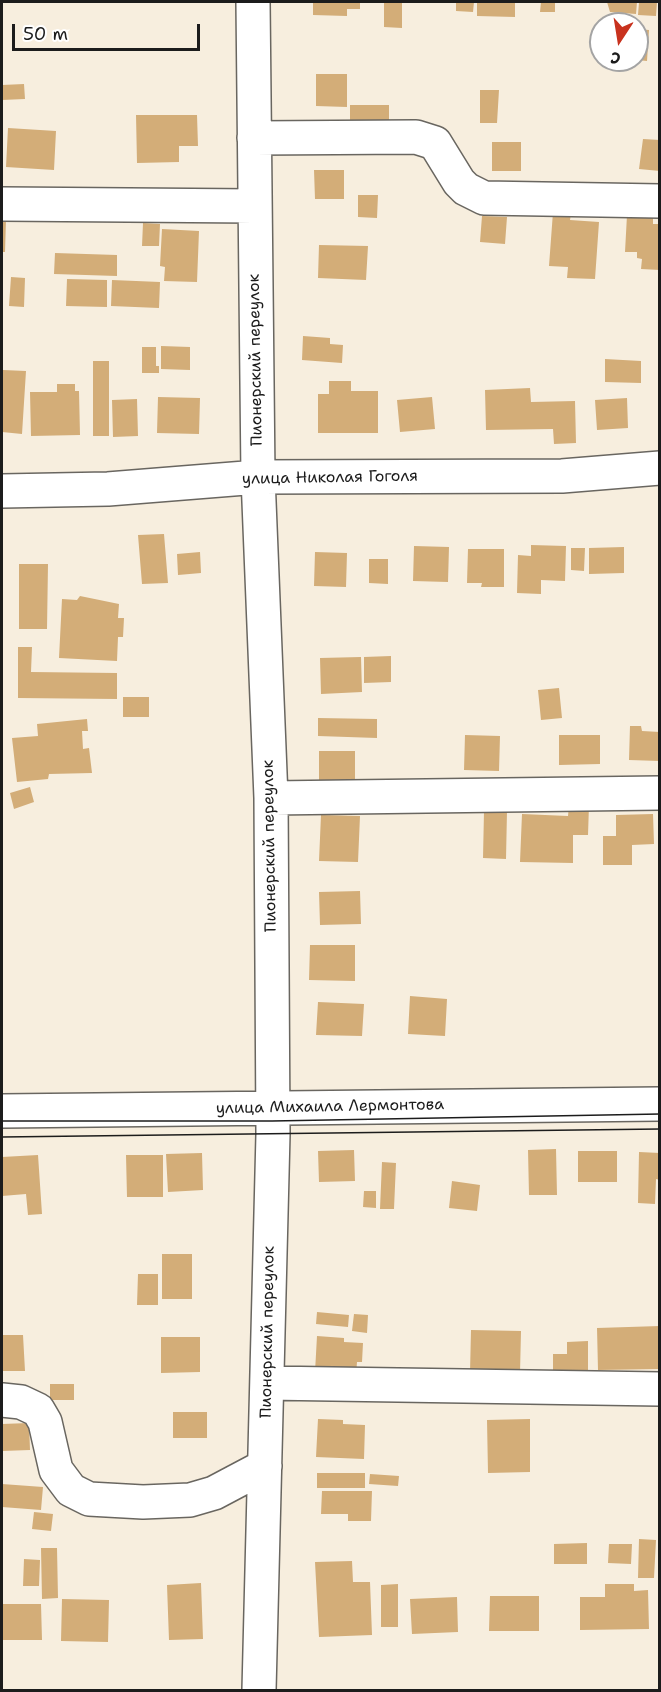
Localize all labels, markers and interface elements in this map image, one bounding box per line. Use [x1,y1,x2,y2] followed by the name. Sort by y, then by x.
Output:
[15,12,202,50] scale bar
[589,12,649,72] north arrow
[23,22,68,46] text: 50 m
[609,47,623,69] text: С
[245,274,267,446] street label: Пионерский переулок
[242,467,418,489] street label: улица Николая Гоголя
[259,760,281,932] street label: Пионерский переулок
[216,1095,444,1119] street label: улица Михаила Лермонтова
[257,1246,279,1418] street label: Пионерский переулок

